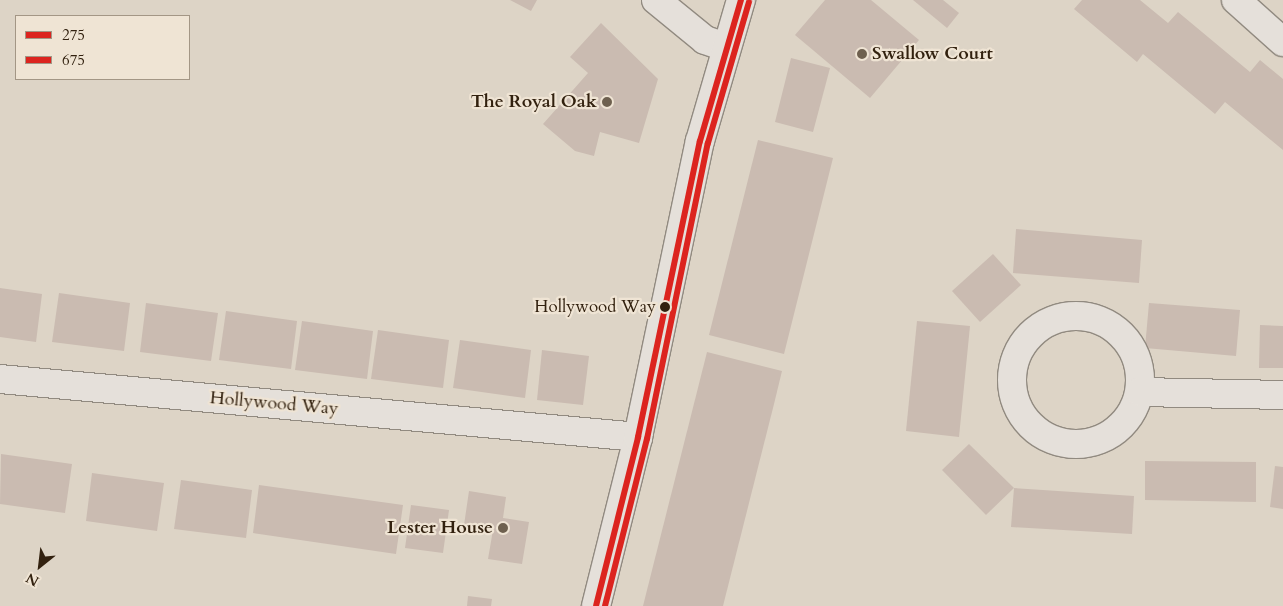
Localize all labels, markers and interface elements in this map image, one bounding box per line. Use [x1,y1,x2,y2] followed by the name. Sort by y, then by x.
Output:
[15,15,190,80] legend
[62,25,85,45] text: 275
[872,43,993,65] place label: Swallow Court
[856,48,868,60] marker: Swallow Court
[62,50,85,70] text: 675
[471,91,597,113] place label: The Royal Oak
[601,96,613,108] marker: The Royal Oak
[534,297,656,317] place label: Hollywood Way
[660,302,670,312] marker: Hollywood Way
[209,388,339,420] street label: Hollywood Way
[387,517,493,539] place label: Lester House
[497,522,509,534] marker: Lester House
[15,541,65,591] north arrow
[23,568,42,591] text: N

